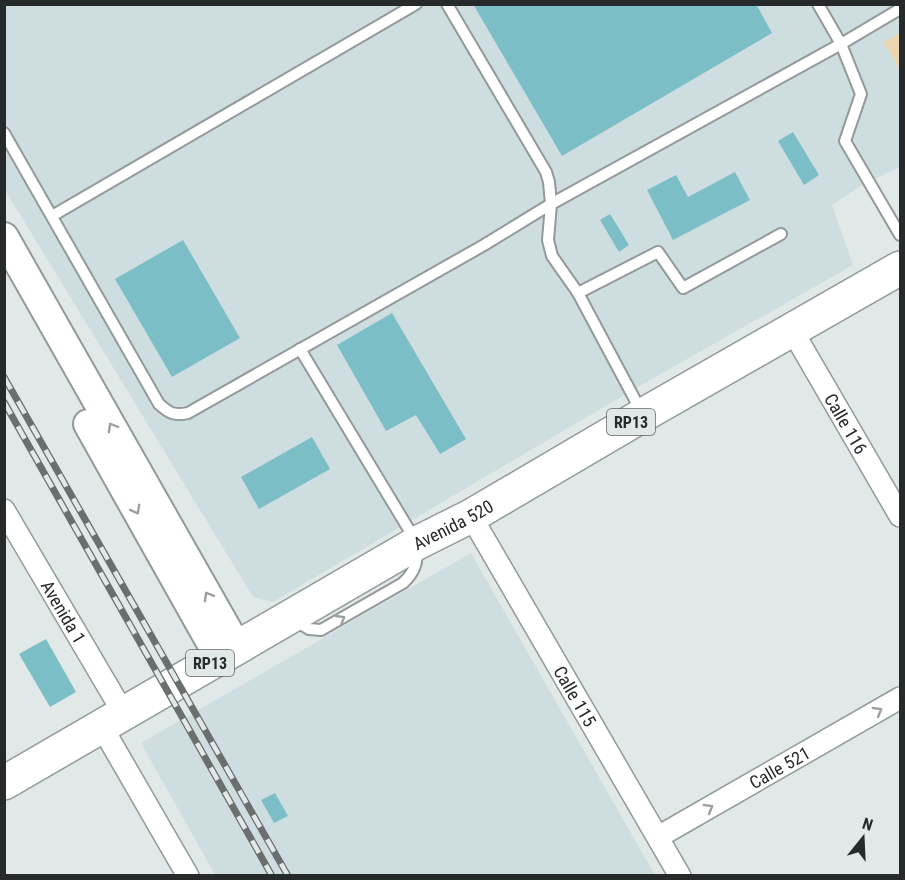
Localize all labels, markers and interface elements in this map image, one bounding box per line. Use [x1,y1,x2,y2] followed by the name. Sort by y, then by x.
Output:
[820,389,872,457] street label: Calle 116
[607,409,655,435] road number: RP13
[108,422,119,433] one-way arrow
[409,495,497,554] street label: Avenida 520
[129,504,140,514] one-way arrow
[37,576,90,647] street label: Avenida 1
[204,592,216,602] one-way arrow
[335,615,345,626] one-way arrow
[186,650,234,676] road number: RP13
[550,662,601,730] street label: Calle 115
[872,707,882,718] one-way arrow
[745,742,813,793] street label: Calle 521
[703,804,713,816] one-way arrow
[833,808,893,868] north arrow
[860,814,875,835] text: N

